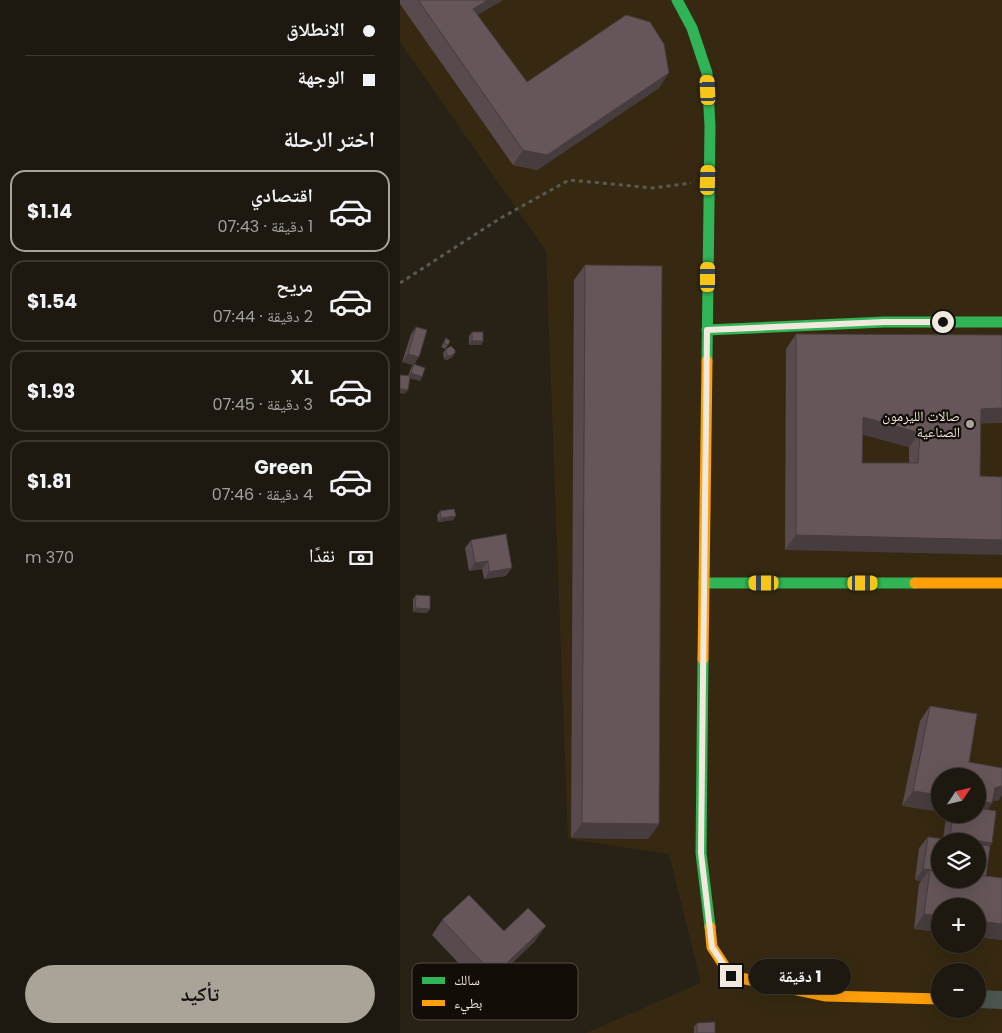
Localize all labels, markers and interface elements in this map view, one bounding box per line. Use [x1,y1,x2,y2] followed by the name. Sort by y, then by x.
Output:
[286,16,345,43] text: الانطلاق
[297,64,345,91] text: الوجهة
[699,75,716,105] car
[284,124,375,155] text: اختر الرحلة
[699,165,716,195] car
[251,182,313,209] text: اقتصادي
[328,189,373,234] icon: car
[27,198,72,225] text: $1.14
[217,215,313,238] text: 1 دقيقة · 07:43
[700,262,715,292] car
[276,272,313,299] text: مريح
[328,279,373,324] icon: car
[27,288,77,315] text: $1.54
[213,305,313,328] text: 2 دقيقة · 07:44
[932,311,954,333] route start
[290,364,313,391] text: XL
[328,369,373,414] icon: car
[27,378,75,405] text: $1.93
[213,393,313,416] text: 3 دقيقة · 07:45
[882,406,960,442] place label: صالات الليرمون الصناعية
[964,418,976,430] marker: صالات الليرمون الصناعية
[254,454,313,481] text: Green
[328,459,373,504] icon: car
[27,468,71,495] text: $1.81
[212,483,313,506] text: 4 دقيقة · 07:46
[309,542,335,569] text: نقدًا
[347,544,375,572] icon: cash
[25,546,74,569] text: 370 m
[749,576,779,591] car
[848,576,878,591] car
[931,768,986,822] north arrow
[931,768,986,1018] map controls
[931,833,986,888] button: layers
[931,898,986,953] button: +
[748,958,851,994] callout: 1 دقيقة
[412,963,578,1020] legend
[931,963,986,1018] button: −
[25,965,375,1023] button: تأكيد
[720,965,742,987] route end
[778,965,822,988] text: 1 دقيقة
[454,970,480,990] text: سالك
[454,993,483,1015] text: بطيء

